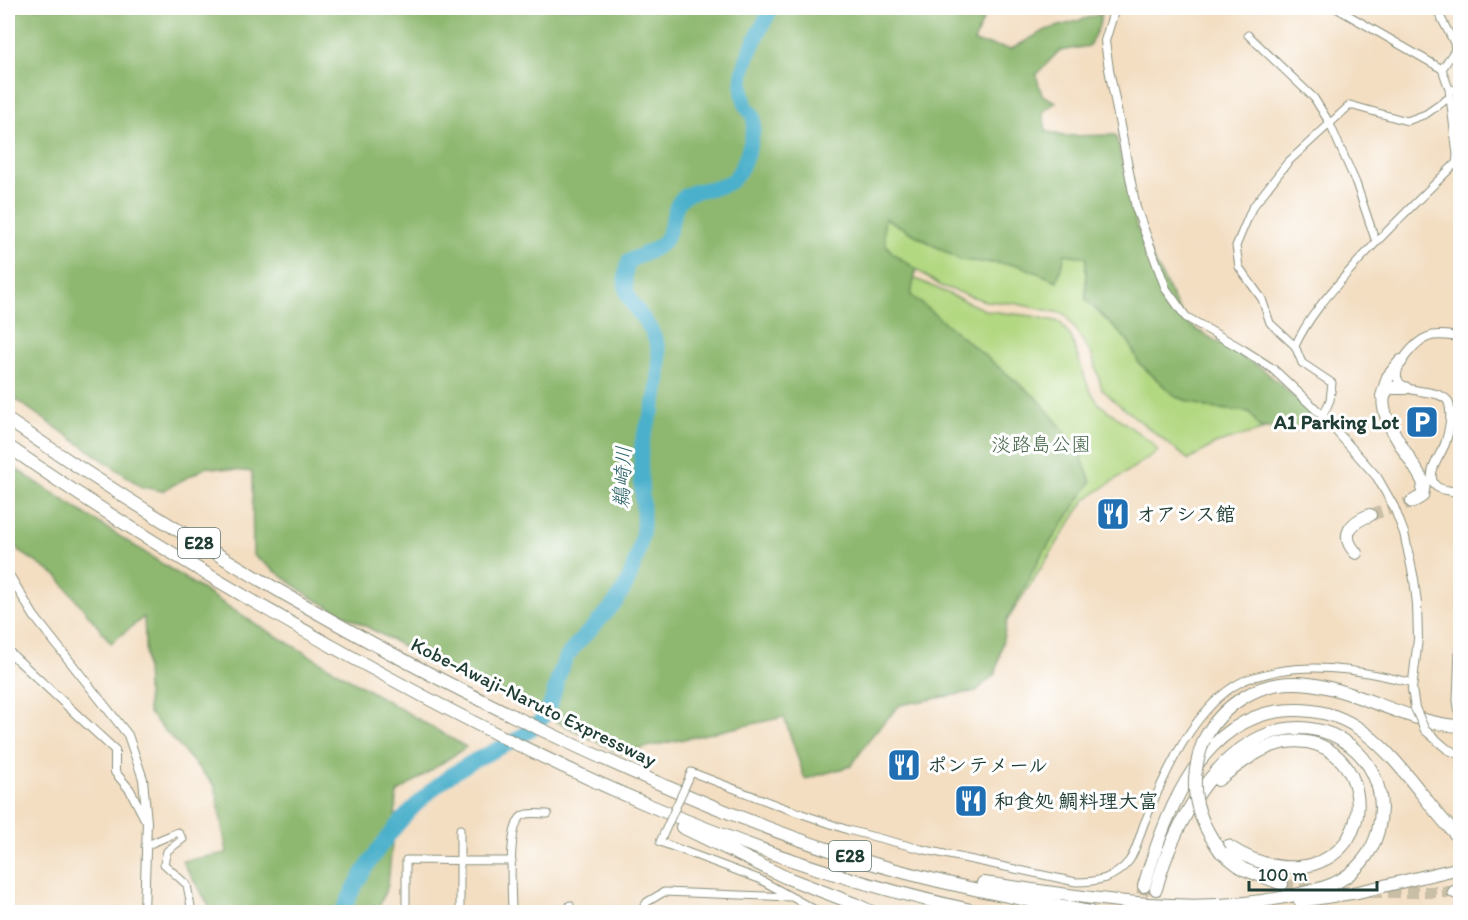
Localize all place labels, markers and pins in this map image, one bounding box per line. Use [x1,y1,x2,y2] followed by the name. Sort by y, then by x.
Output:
[1404,404,1440,440] parking icon: A1 Parking Lot
[1273,410,1400,435] place label: A1 Parking Lot
[1095,496,1131,532] restaurant icon: オアシス館
[1136,502,1236,526] place label: オアシス館
[886,747,922,783] restaurant icon: ポンテメール
[927,753,1048,777] place label: ポンテメール
[953,783,989,819] restaurant icon: 和食処 鯛料理大富
[994,789,1159,813] place label: 和食処 鯛料理大富

